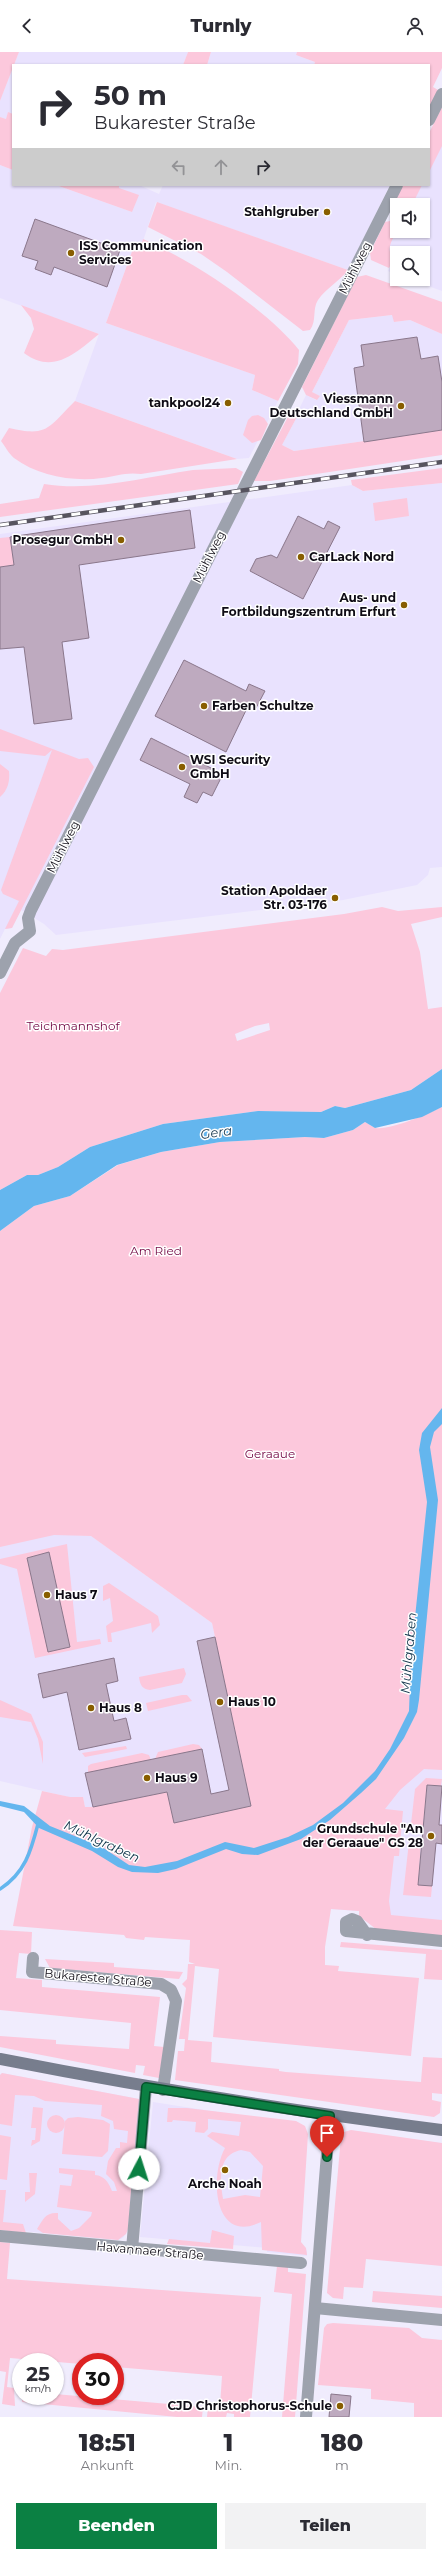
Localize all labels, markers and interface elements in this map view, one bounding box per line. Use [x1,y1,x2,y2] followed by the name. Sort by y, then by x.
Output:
[16,15,38,37] icon: back
[191,15,251,37] text: Turnly
[404,15,426,37] icon: person
[94,78,167,112] text: 50 m
[28,80,80,132] icon: right
[94,112,256,134] text: Bukarester Straße
[168,156,190,178] icon: left
[210,156,232,178] icon: ahead
[252,156,274,178] icon: right
[390,198,430,286] map controls
[390,198,430,238] button: sound
[244,204,319,219] place label: Stahlgruber
[322,207,332,217] marker: Stahlgruber
[79,238,203,267] place label: ISS Communication Services
[335,239,374,296] street label: Mühlweg
[390,246,430,286] button: search
[66,248,76,258] marker: ISS Communication Services
[269,391,393,420] place label: Viessmann Deutschland GmbH
[149,395,221,410] place label: tankpool24
[223,398,233,408] marker: tankpool24
[396,401,406,411] marker: Viessmann Deutschland GmbH
[189,528,228,585] street label: Mühlweg
[12,532,113,547] place label: Prosegur GmbH
[116,535,126,545] marker: Prosegur GmbH
[309,549,394,564] place label: CarLack Nord
[296,552,306,562] marker: CarLack Nord
[221,590,397,619] place label: Aus- und Fortbildungszentrum Erfurt
[399,600,409,610] marker: Aus- und Fortbildungszentrum Erfurt
[212,698,314,713] place label: Farben Schultze
[199,701,209,711] marker: Farben Schultze
[190,752,271,781] place label: WSI Security GmbH
[177,762,187,772] marker: WSI Security GmbH
[43,818,82,875] street label: Mühlweg
[221,883,327,912] place label: Station Apoldaer Str. 03-176
[330,893,340,903] marker: Station Apoldaer Str. 03-176
[26,1018,120,1033] park label: Teichmannshof
[199,1122,233,1142] water label: Gera
[130,1243,182,1258] park label: Am Ried
[245,1446,295,1461] park label: Geraaue
[55,1587,98,1602] place label: Haus 7
[42,1590,52,1600] marker: Haus 7
[396,1612,420,1694] water label: Mühlgraben
[228,1694,276,1709] place label: Haus 10
[215,1697,225,1707] marker: Haus 10
[99,1700,142,1715] place label: Haus 8
[86,1703,96,1713] marker: Haus 8
[155,1770,198,1785] place label: Haus 9
[142,1773,152,1783] marker: Haus 9
[62,1816,142,1866] water label: Mühlgraben
[303,1821,423,1850] place label: Grundschule "An der Geraaue" GS 28
[426,1831,436,1841] marker: Grundschule "An der Geraaue" GS 28
[44,1965,152,1990] street label: Bukarester Straße
[310,2116,344,2157] pin
[316,2122,338,2144] icon: arrive
[118,2148,160,2190] position arrow
[220,2165,230,2175] marker: Arche Noah
[187,2176,262,2191] place label: Arche Noah
[96,2238,204,2263] street label: Havannaer Straße
[72,2353,124,2405] speed limit sign: 30
[26,2362,50,2386] text: 25
[25,2382,51,2395] text: km/h
[167,2398,332,2413] place label: CJD Christophorus-Schule
[335,2401,345,2411] marker: CJD Christophorus-Schule
[79,2428,136,2457] text: 18:51
[223,2428,233,2457] text: 1
[321,2428,363,2457] text: 180
[81,2457,134,2473] text: Ankunft
[215,2457,242,2473] text: Min.
[335,2457,349,2473] text: m
[16,2503,217,2549] button: Beenden
[225,2503,426,2549] button: Teilen

